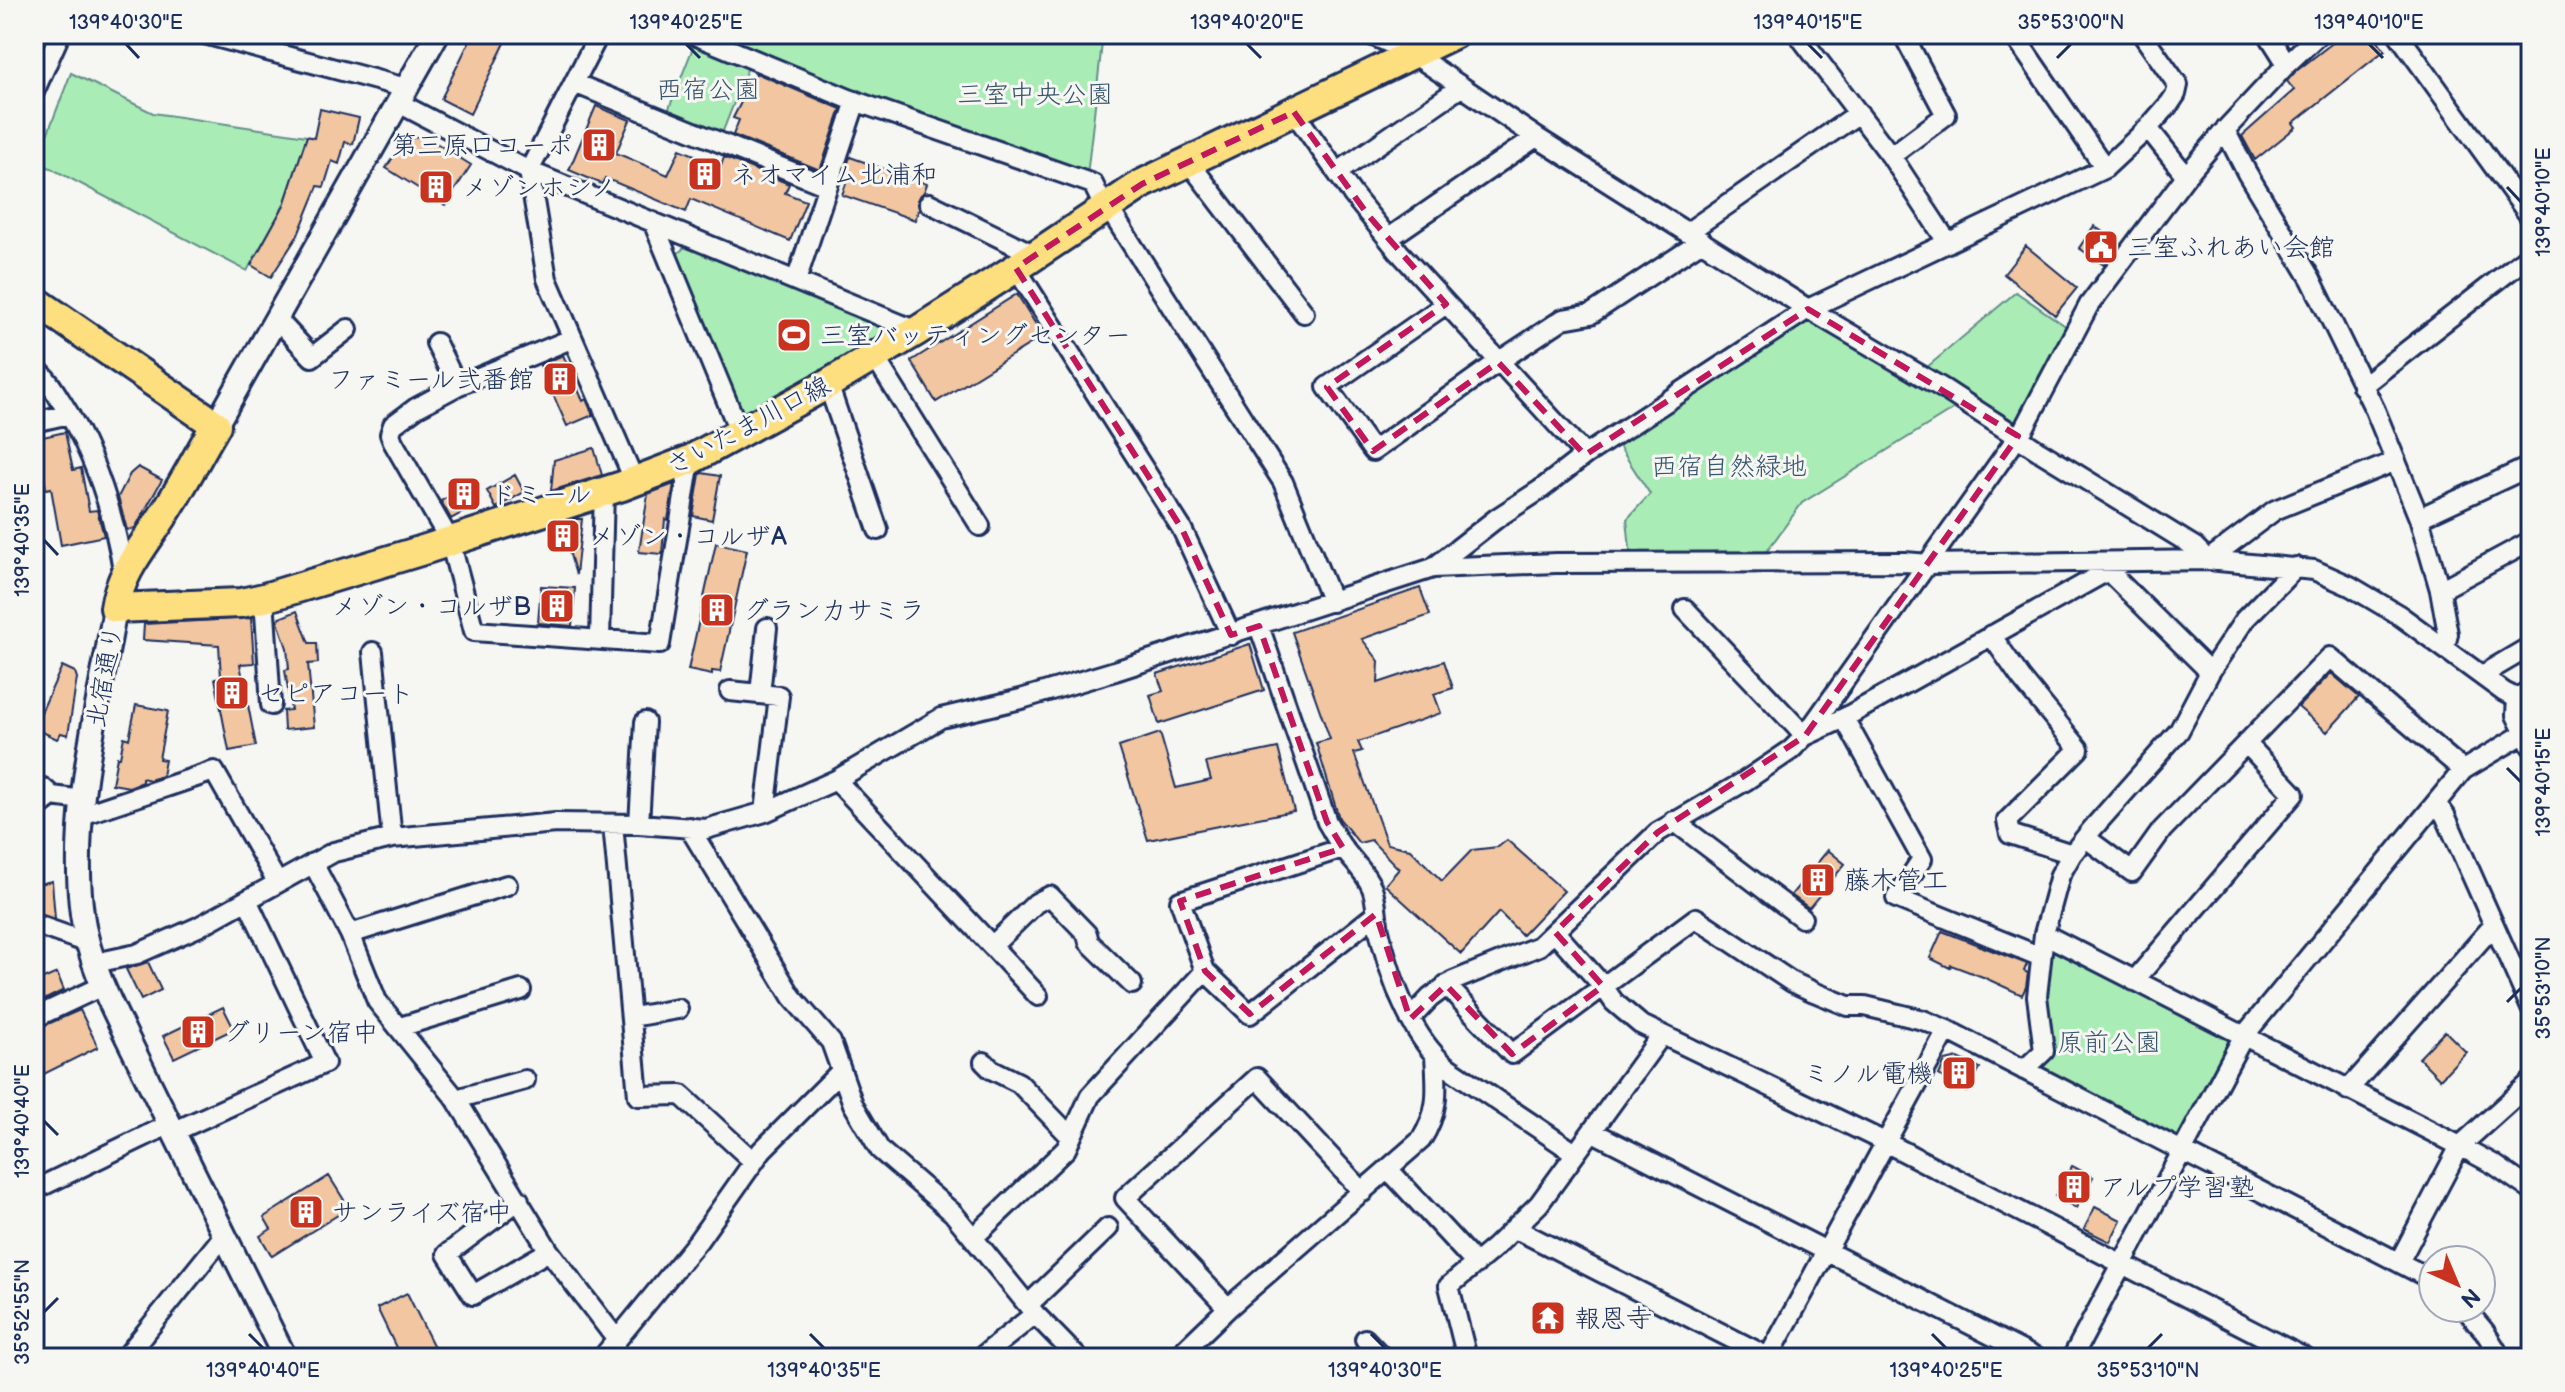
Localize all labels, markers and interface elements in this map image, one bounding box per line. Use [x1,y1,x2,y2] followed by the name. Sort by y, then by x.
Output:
[69,11,183,35] text: 139°40'30"E
[629,11,743,35] text: 139°40'25"E
[1190,11,1304,35] text: 139°40'20"E
[1753,11,1863,35] text: 139°40'15"E
[2018,11,2124,35] text: 35°53'00"N
[2314,11,2424,35] text: 139°40'10"E
[656,75,760,106] park label: 西宿公園
[957,80,1113,111] park label: 三室中央公園
[580,126,618,164] building icon: 第三原口コーポ
[391,131,573,162] place label: 第三原口コーポ
[2532,147,2556,257] text: 139°40'10"E
[686,155,724,193] building icon: ネオマイム北浦和
[731,160,937,191] place label: ネオマイム北浦和
[417,168,455,206] building icon: メゾンホシノ
[462,173,616,204] place label: メゾンホシノ
[2082,228,2120,266] public building icon: 三室ふれあい会館
[2127,233,2335,264] place label: 三室ふれあい会館
[775,316,813,354] sports icon: 三室バッティングセンター
[820,321,1131,352] place label: 三室バッティングセンター
[541,360,579,398] building icon: ファミール弐番館
[328,365,534,396] place label: ファミール弐番館
[662,370,836,482] street label: さいたま川口線
[1651,452,1807,483] park label: 西宿自然緑地
[445,475,483,513] building icon: ドミール
[490,480,592,511] place label: ドミール
[11,483,35,597] text: 139°40'35"E
[544,517,582,555] building icon: メゾン・コルザA
[589,522,787,553] place label: メゾン・コルザA
[538,587,576,625] building icon: メゾン・コルザB
[698,591,736,629] building icon: グランカサミラ
[331,592,531,623] place label: メゾン・コルザB
[743,596,925,627] place label: グランカサミラ
[81,622,130,730] street label: 北宿通り
[213,674,251,712] building icon: セピアコート
[258,679,414,710] place label: セピアコート
[2532,727,2556,837] text: 139°40'15"E
[1799,861,1837,899] building icon: 藤木管工
[1844,866,1948,897] place label: 藤木管工
[2532,937,2556,1039] text: 35°53'10"N
[179,1013,217,1051] building icon: グリーン宿中
[224,1018,378,1049] place label: グリーン宿中
[2057,1028,2161,1059] park label: 原前公園
[1940,1054,1978,1092] building icon: ミノル電機
[1803,1059,1933,1090] place label: ミノル電機
[11,1064,35,1178] text: 139°40'40"E
[2055,1168,2093,1206] building icon: アルプ学習塾
[2100,1173,2254,1204] place label: アルプ学習塾
[287,1193,325,1231] building icon: サンライズ宿中
[332,1198,512,1229] place label: サンライズ宿中
[2417,1244,2497,1324] north arrow
[11,1259,35,1365] text: 35°52'55"N
[2455,1282,2485,1313] text: N
[1529,1299,1567,1337] temple icon: 報恩寺
[1574,1304,1652,1335] place label: 報恩寺
[206,1359,320,1383] text: 139°40'40"E
[767,1359,881,1383] text: 139°40'35"E
[1328,1359,1442,1383] text: 139°40'30"E
[1889,1359,2003,1383] text: 139°40'25"E
[2097,1359,2199,1383] text: 35°53'10"N

